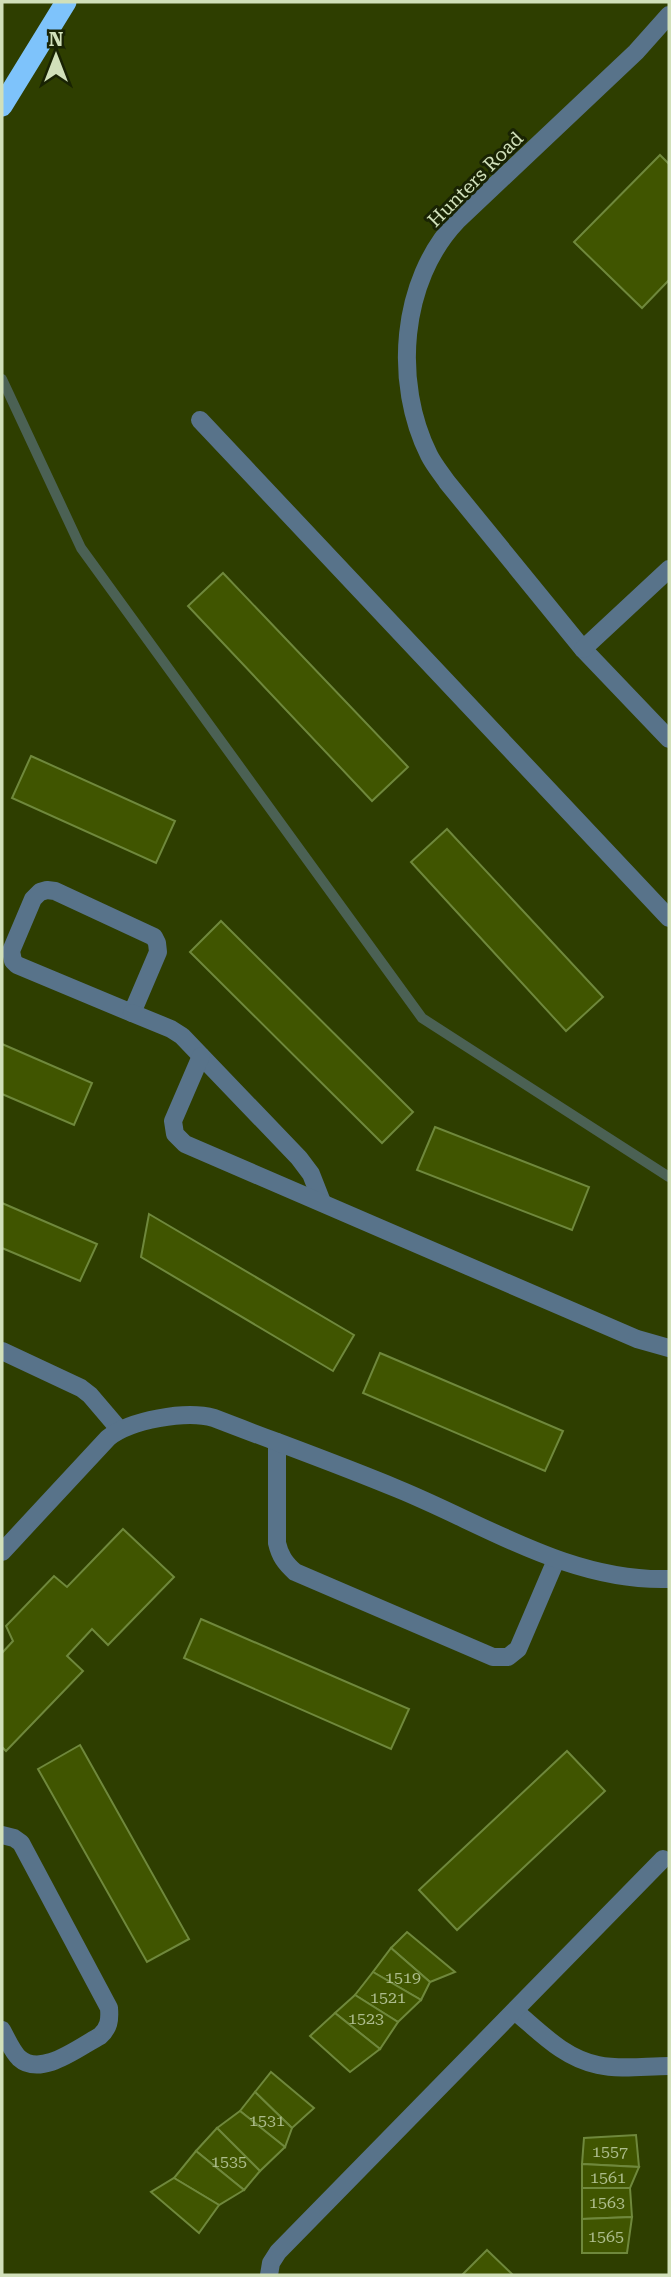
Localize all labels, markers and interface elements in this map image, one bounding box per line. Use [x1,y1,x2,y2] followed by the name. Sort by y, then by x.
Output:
[21,21,91,91] north arrow
[49,28,64,51] text: N
[423,127,528,232] street label: Hunters Road
[385,1968,421,1987] house number: 1519
[370,1988,406,2007] house number: 1521
[348,2009,384,2028] house number: 1523
[249,2111,285,2130] house number: 1531
[592,2142,628,2161] house number: 1557
[211,2152,247,2171] house number: 1535
[590,2168,626,2187] house number: 1561
[589,2193,625,2212] house number: 1563
[588,2227,624,2246] house number: 1565

